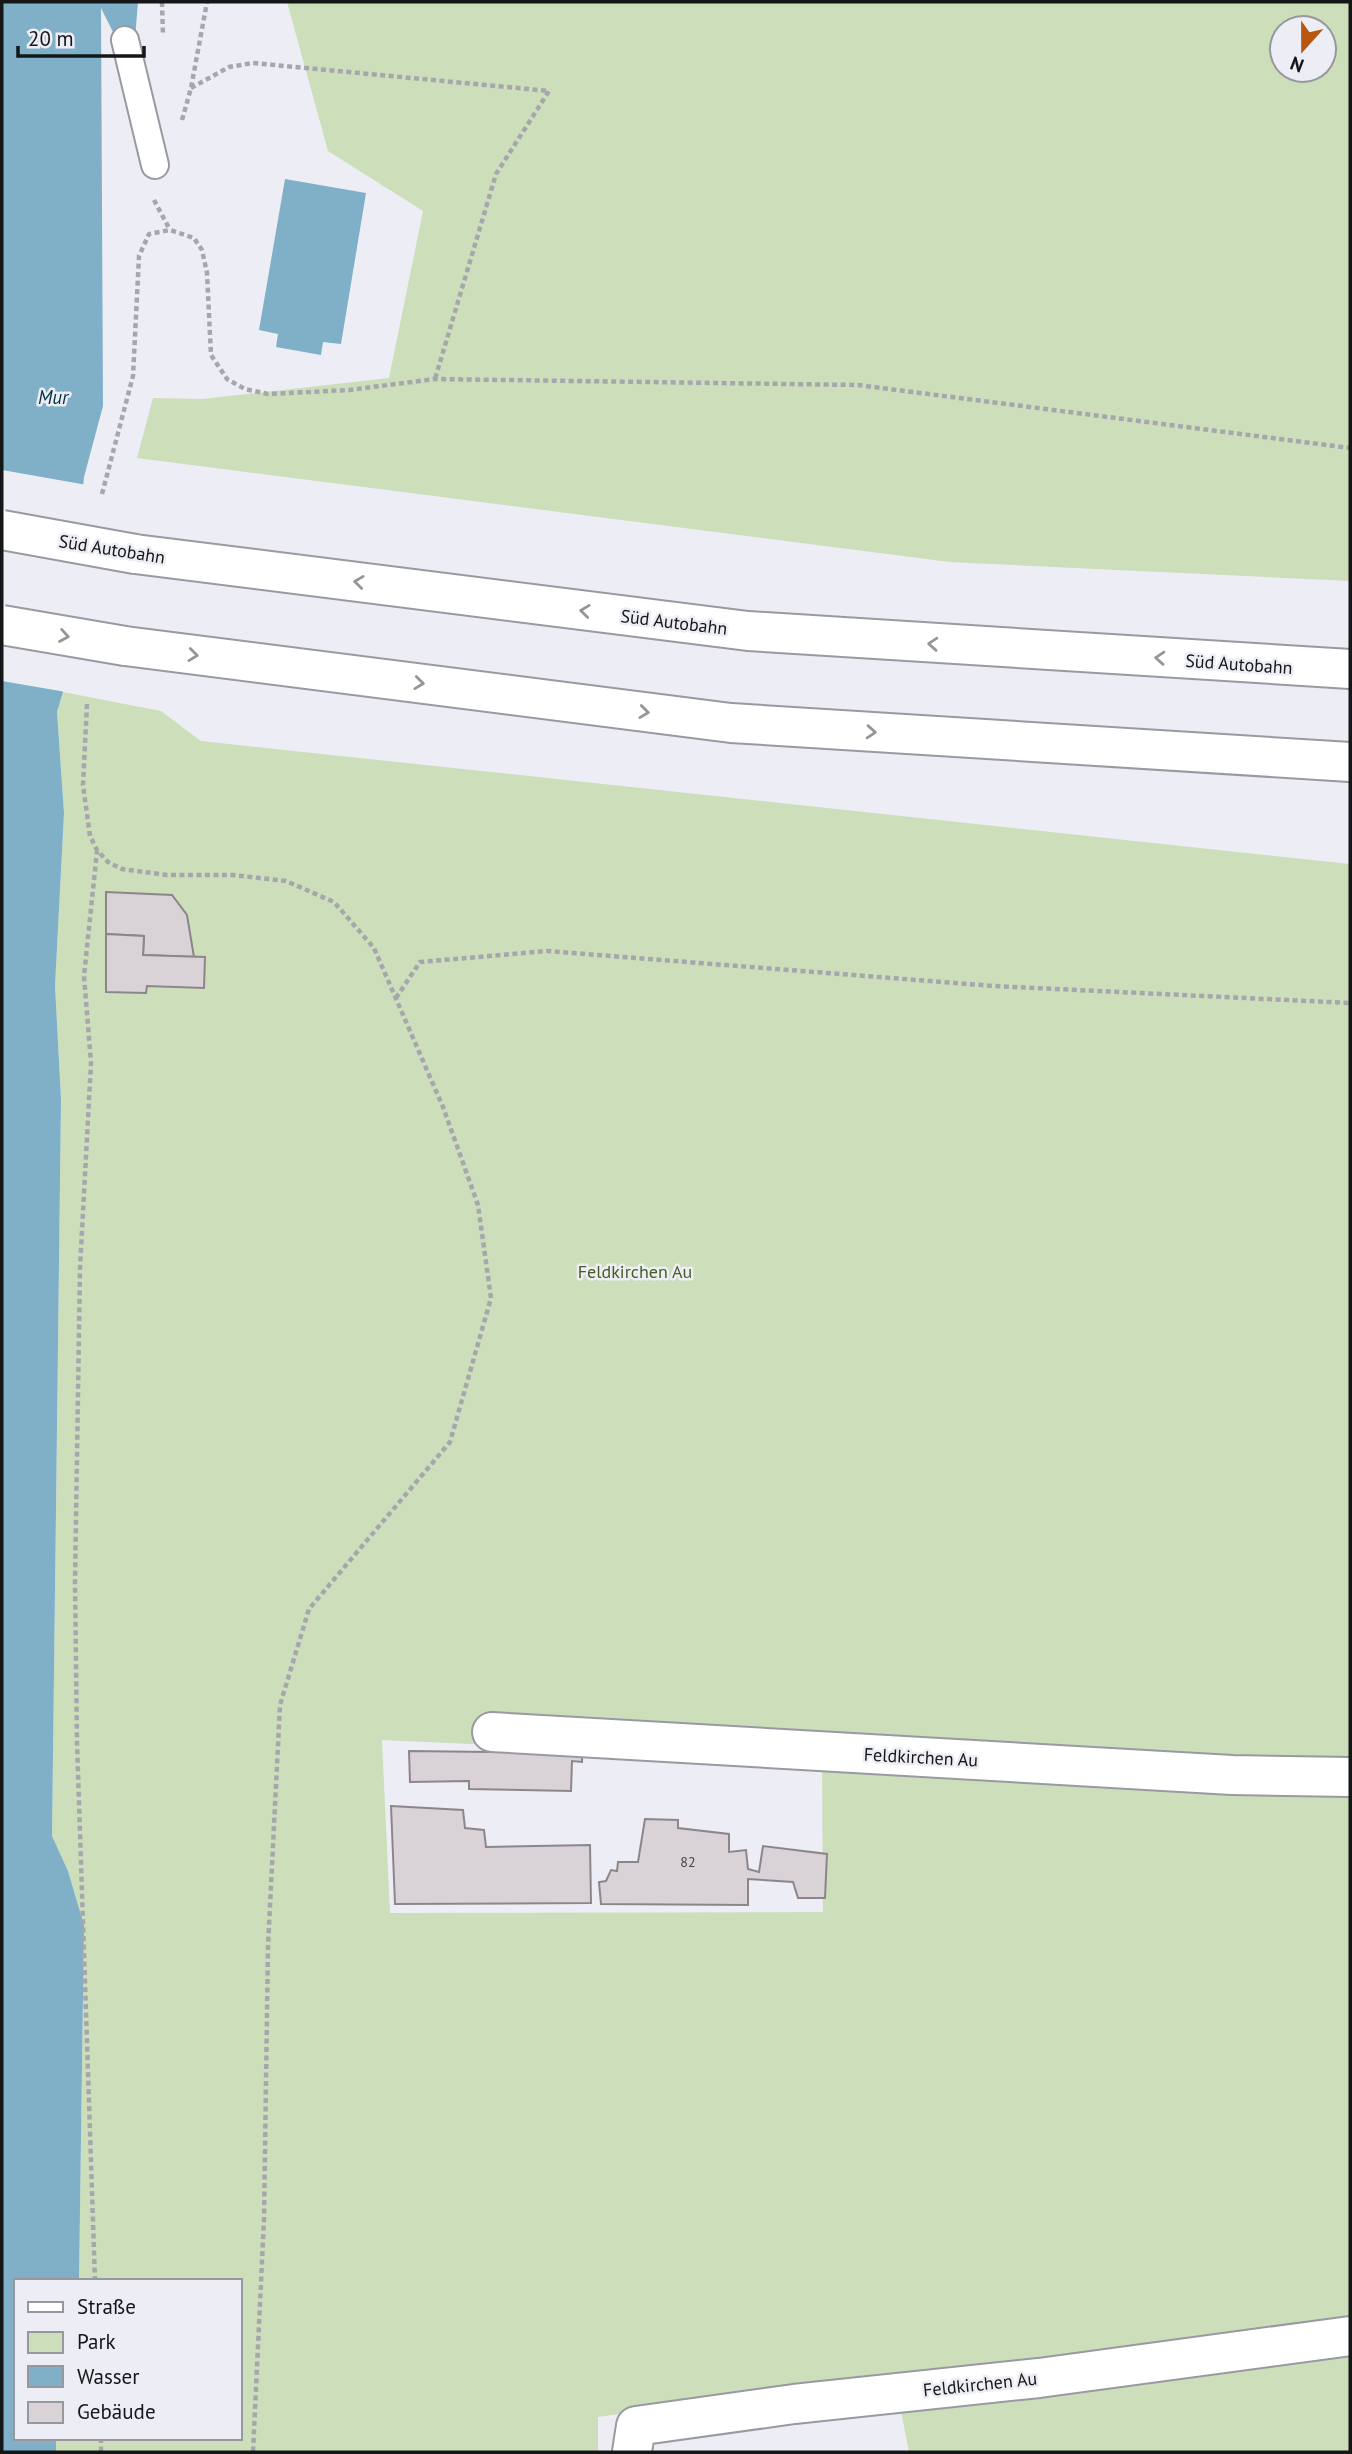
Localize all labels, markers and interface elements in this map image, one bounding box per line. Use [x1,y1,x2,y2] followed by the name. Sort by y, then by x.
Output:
[18,14,144,58] scale bar
[1268,14,1338,84] north arrow
[28,25,74,52] text: 20 m
[1287,51,1307,78] text: N
[38,385,70,409] water label: Mur
[57,529,167,569] street label: Süd Autobahn
[353,575,365,590] one-way arrow
[579,603,590,618] one-way arrow
[619,604,729,640] street label: Süd Autobahn
[58,628,69,643] one-way arrow
[927,636,938,651] one-way arrow
[187,647,199,662] one-way arrow
[1185,649,1293,679] street label: Süd Autobahn
[1154,651,1165,666] one-way arrow
[413,676,425,691] one-way arrow
[639,704,650,719] one-way arrow
[866,724,877,739] one-way arrow
[578,1260,692,1283] park label: Feldkirchen Au
[863,1743,979,1771] street label: Feldkirchen Au
[680,1853,696,1871] house number: 82
[14,2279,242,2440] legend
[77,2293,136,2320] text: Straße
[77,2328,116,2355] text: Park
[77,2363,139,2390] text: Wasser
[922,2367,1038,2401] street label: Feldkirchen Au
[77,2398,156,2425] text: Gebäude

